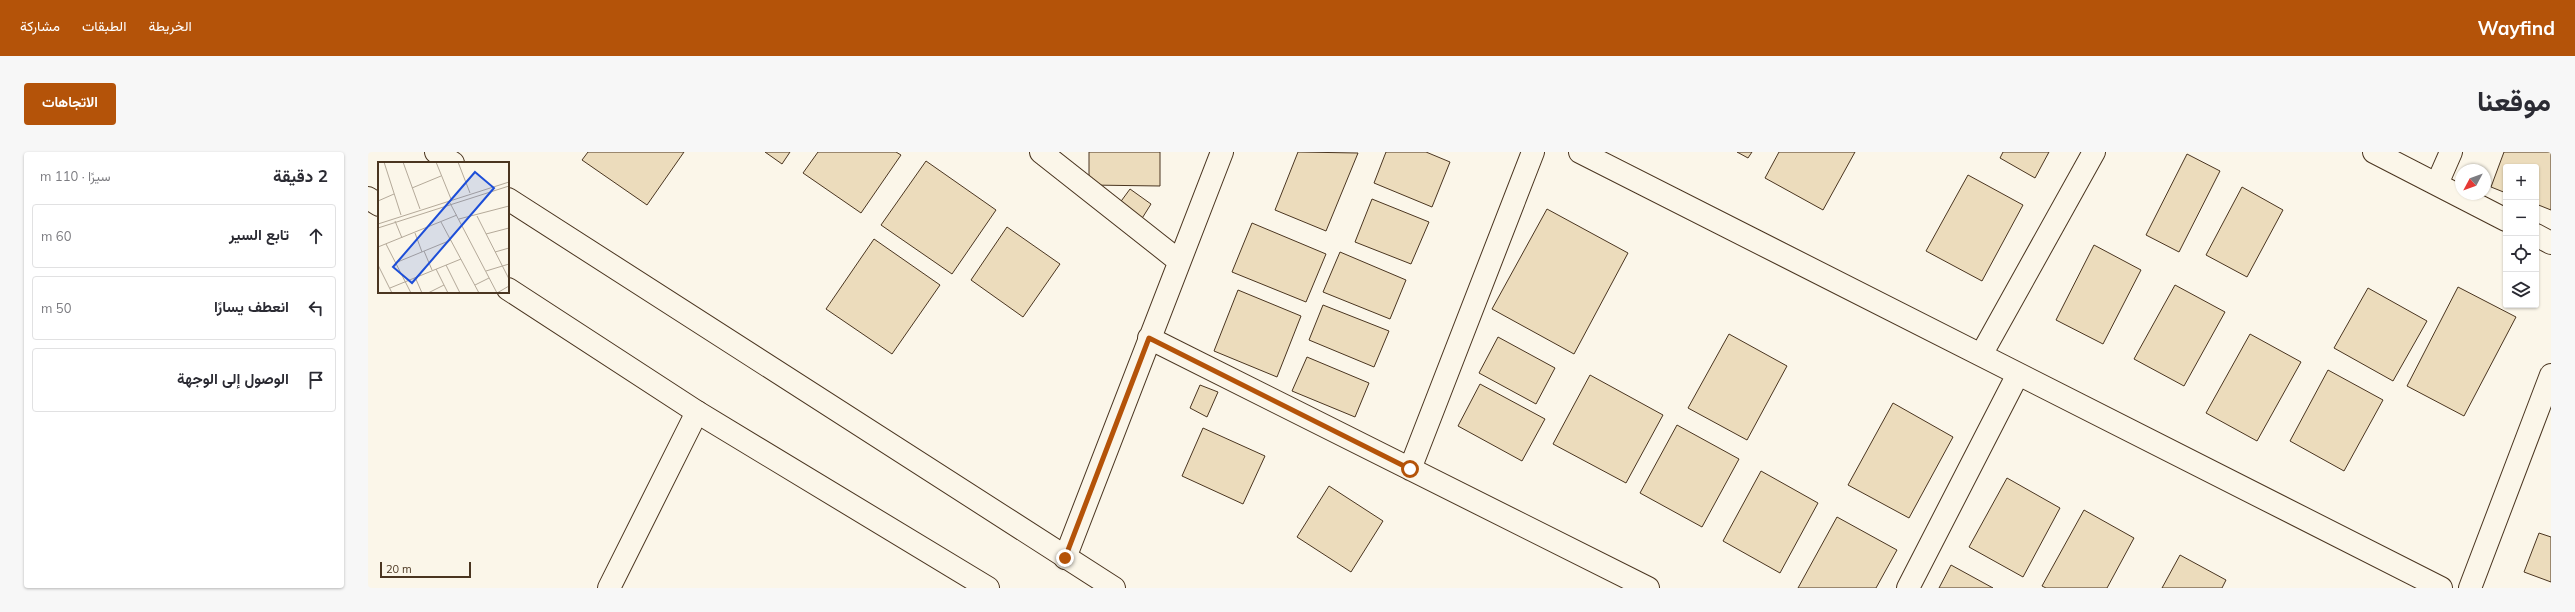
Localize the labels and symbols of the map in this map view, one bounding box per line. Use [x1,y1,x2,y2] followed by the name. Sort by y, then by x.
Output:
[378,162,509,293] inset map
[2455,164,2491,200] north arrow
[1401,460,1419,478] route start
[1056,549,1074,567] route end
[380,560,471,579] scale bar

